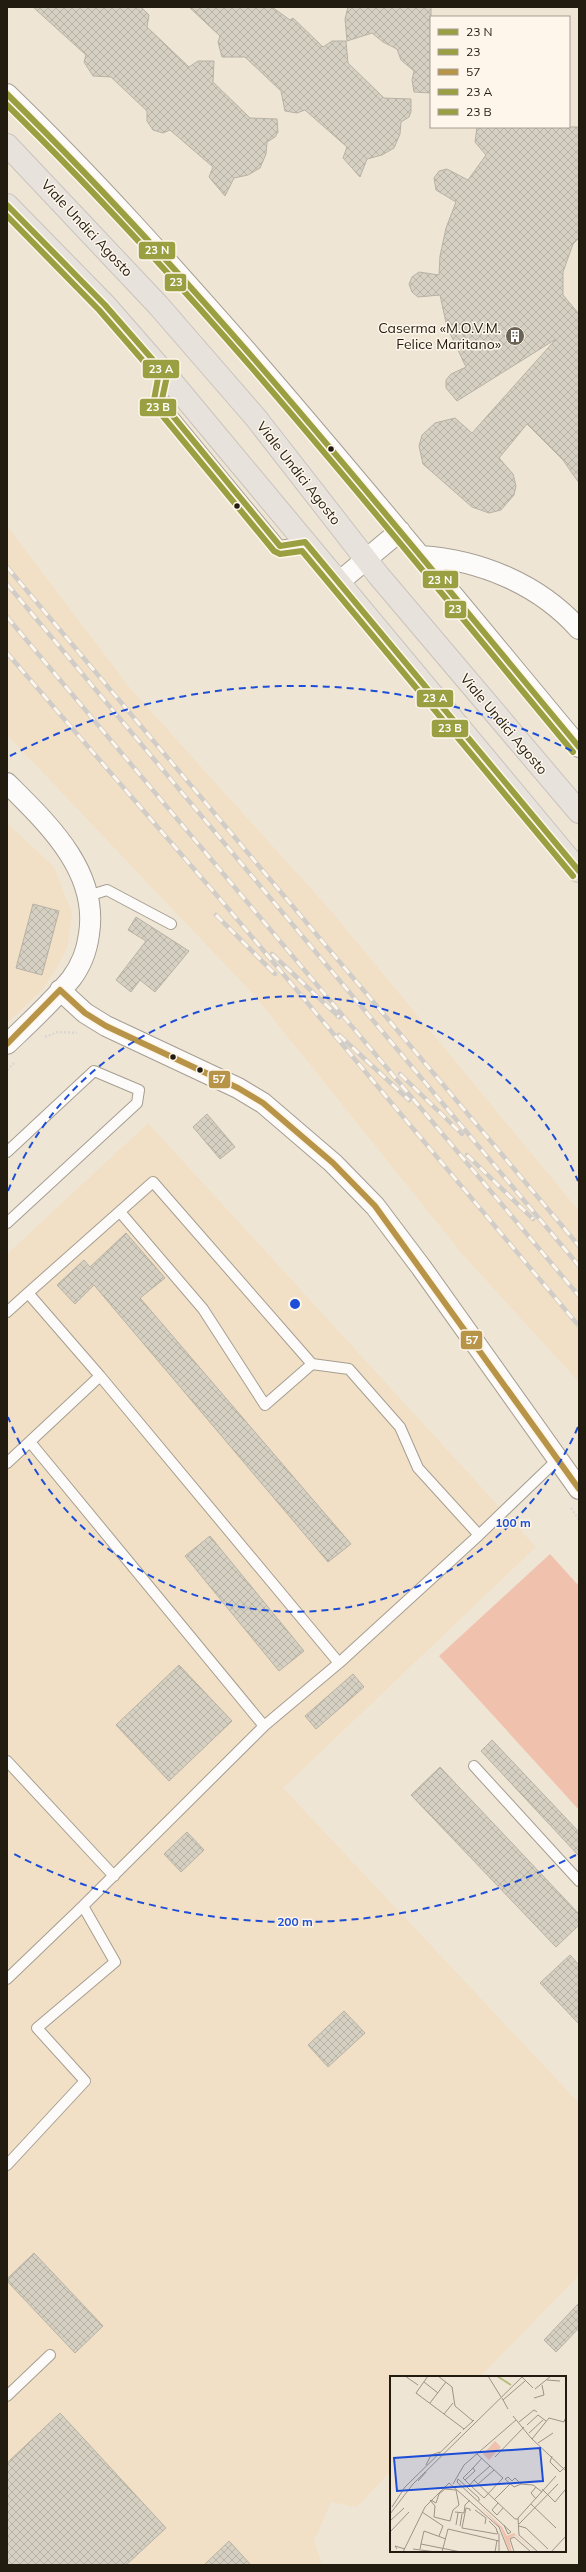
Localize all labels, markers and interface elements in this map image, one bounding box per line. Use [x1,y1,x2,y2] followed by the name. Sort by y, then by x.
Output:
[430,16,570,128] legend
[466,24,493,39] text: 23 N
[466,44,480,59] text: 23
[466,64,480,79] text: 57
[466,84,493,99] text: 23 A
[466,104,492,119] text: 23 B
[37,176,137,280] street label: Viale Undici Agosto
[138,241,176,260] line badge: 23 N
[145,243,169,257] text: 23 N
[164,273,187,292] line badge: 23
[169,275,183,289] text: 23
[378,319,501,353] place label: Caserma «M.O.V.M. Felice Maritano»
[504,325,526,347] building icon: Caserma «M.O.V.M. Felice Maritano»
[142,359,180,379] line badge: 23 A
[149,362,174,376] text: 23 A
[139,398,177,417] line badge: 23 B
[146,400,170,414] text: 23 B
[253,418,345,528] street label: Viale Undici Agosto
[326,444,336,454] unlabelled marker
[232,501,242,511] unlabelled marker
[422,570,459,589] line badge: 23 N
[428,573,452,587] text: 23 N
[444,600,467,619] line badge: 23
[448,602,462,616] text: 23
[456,670,552,778] street label: Viale Undici Agosto
[416,689,454,708] line badge: 23 A
[423,691,448,705] text: 23 A
[431,719,469,738] line badge: 23 B
[438,721,462,735] text: 23 B
[168,1052,178,1062] unlabelled marker
[195,1065,205,1075] unlabelled marker
[208,1070,231,1089] line badge: 57
[212,1072,226,1086] text: 57
[288,1297,302,1311] centre of rings
[460,1330,483,1350] line badge: 57
[465,1333,479,1347] text: 57
[495,1515,531,1530] text: 100 m
[277,1914,313,1929] text: 200 m
[390,2376,566,2552] inset map

